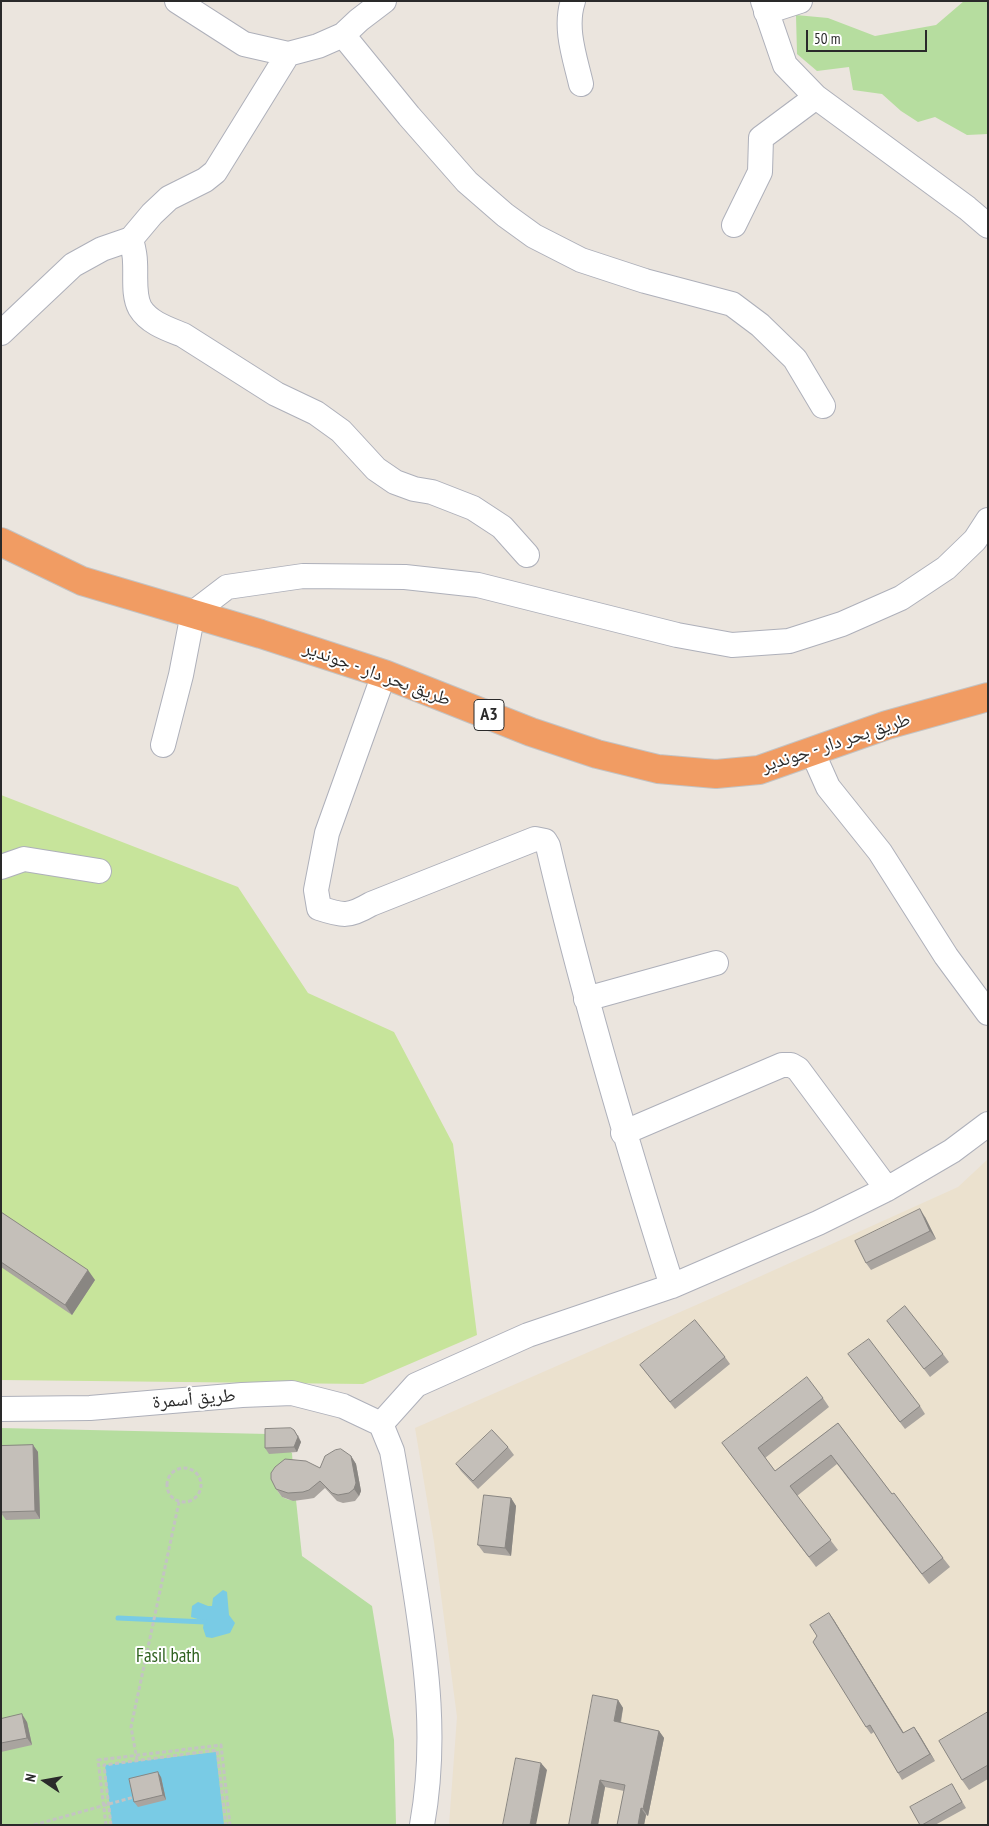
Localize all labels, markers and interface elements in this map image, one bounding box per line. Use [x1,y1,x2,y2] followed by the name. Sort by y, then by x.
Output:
[809,20,930,52] scale bar
[814,29,840,48] text: 50 m
[300,637,454,711] street label: طريق بحر دار - جوندير
[474,700,504,730] road number: A3
[759,708,913,778] street label: طريق بحر دار - جوندير
[152,1384,236,1414] street label: طريق أسمرة
[136,1646,200,1668] park label: Fasil bath
[20,1756,70,1806] north arrow
[21,1772,40,1783] text: N

